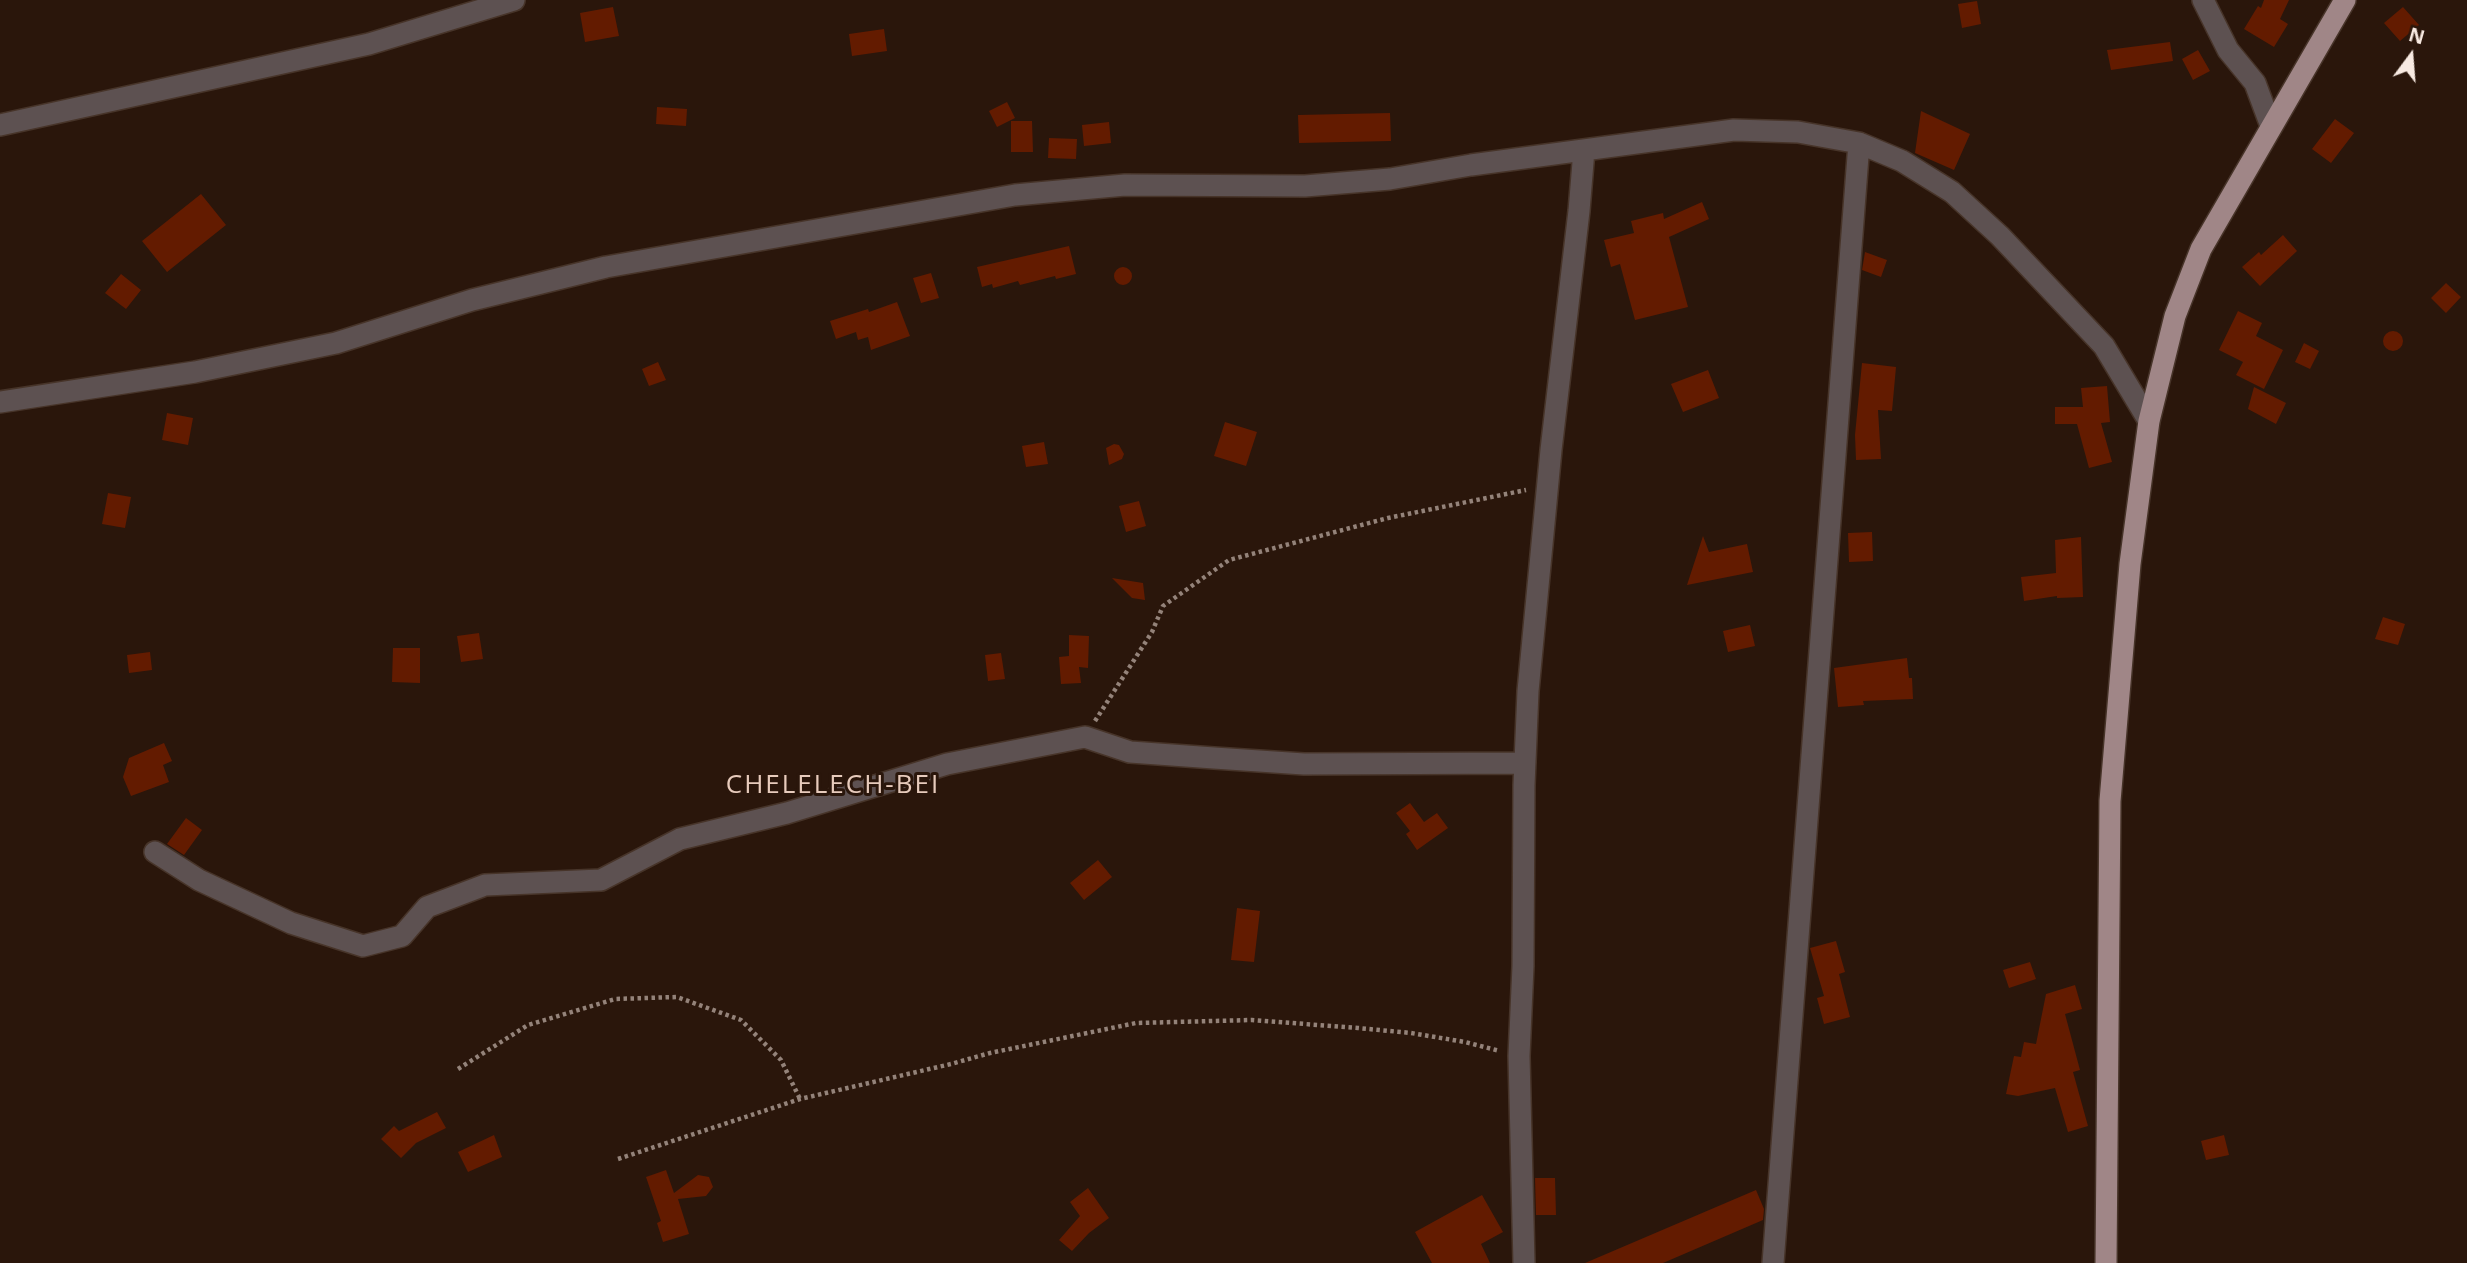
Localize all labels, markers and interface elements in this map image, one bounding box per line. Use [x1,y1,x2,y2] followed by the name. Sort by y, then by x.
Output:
[2376,21,2446,91] north arrow
[2406,21,2428,50] text: N
[727,770,939,802] district label: CHELELECH-BEI

